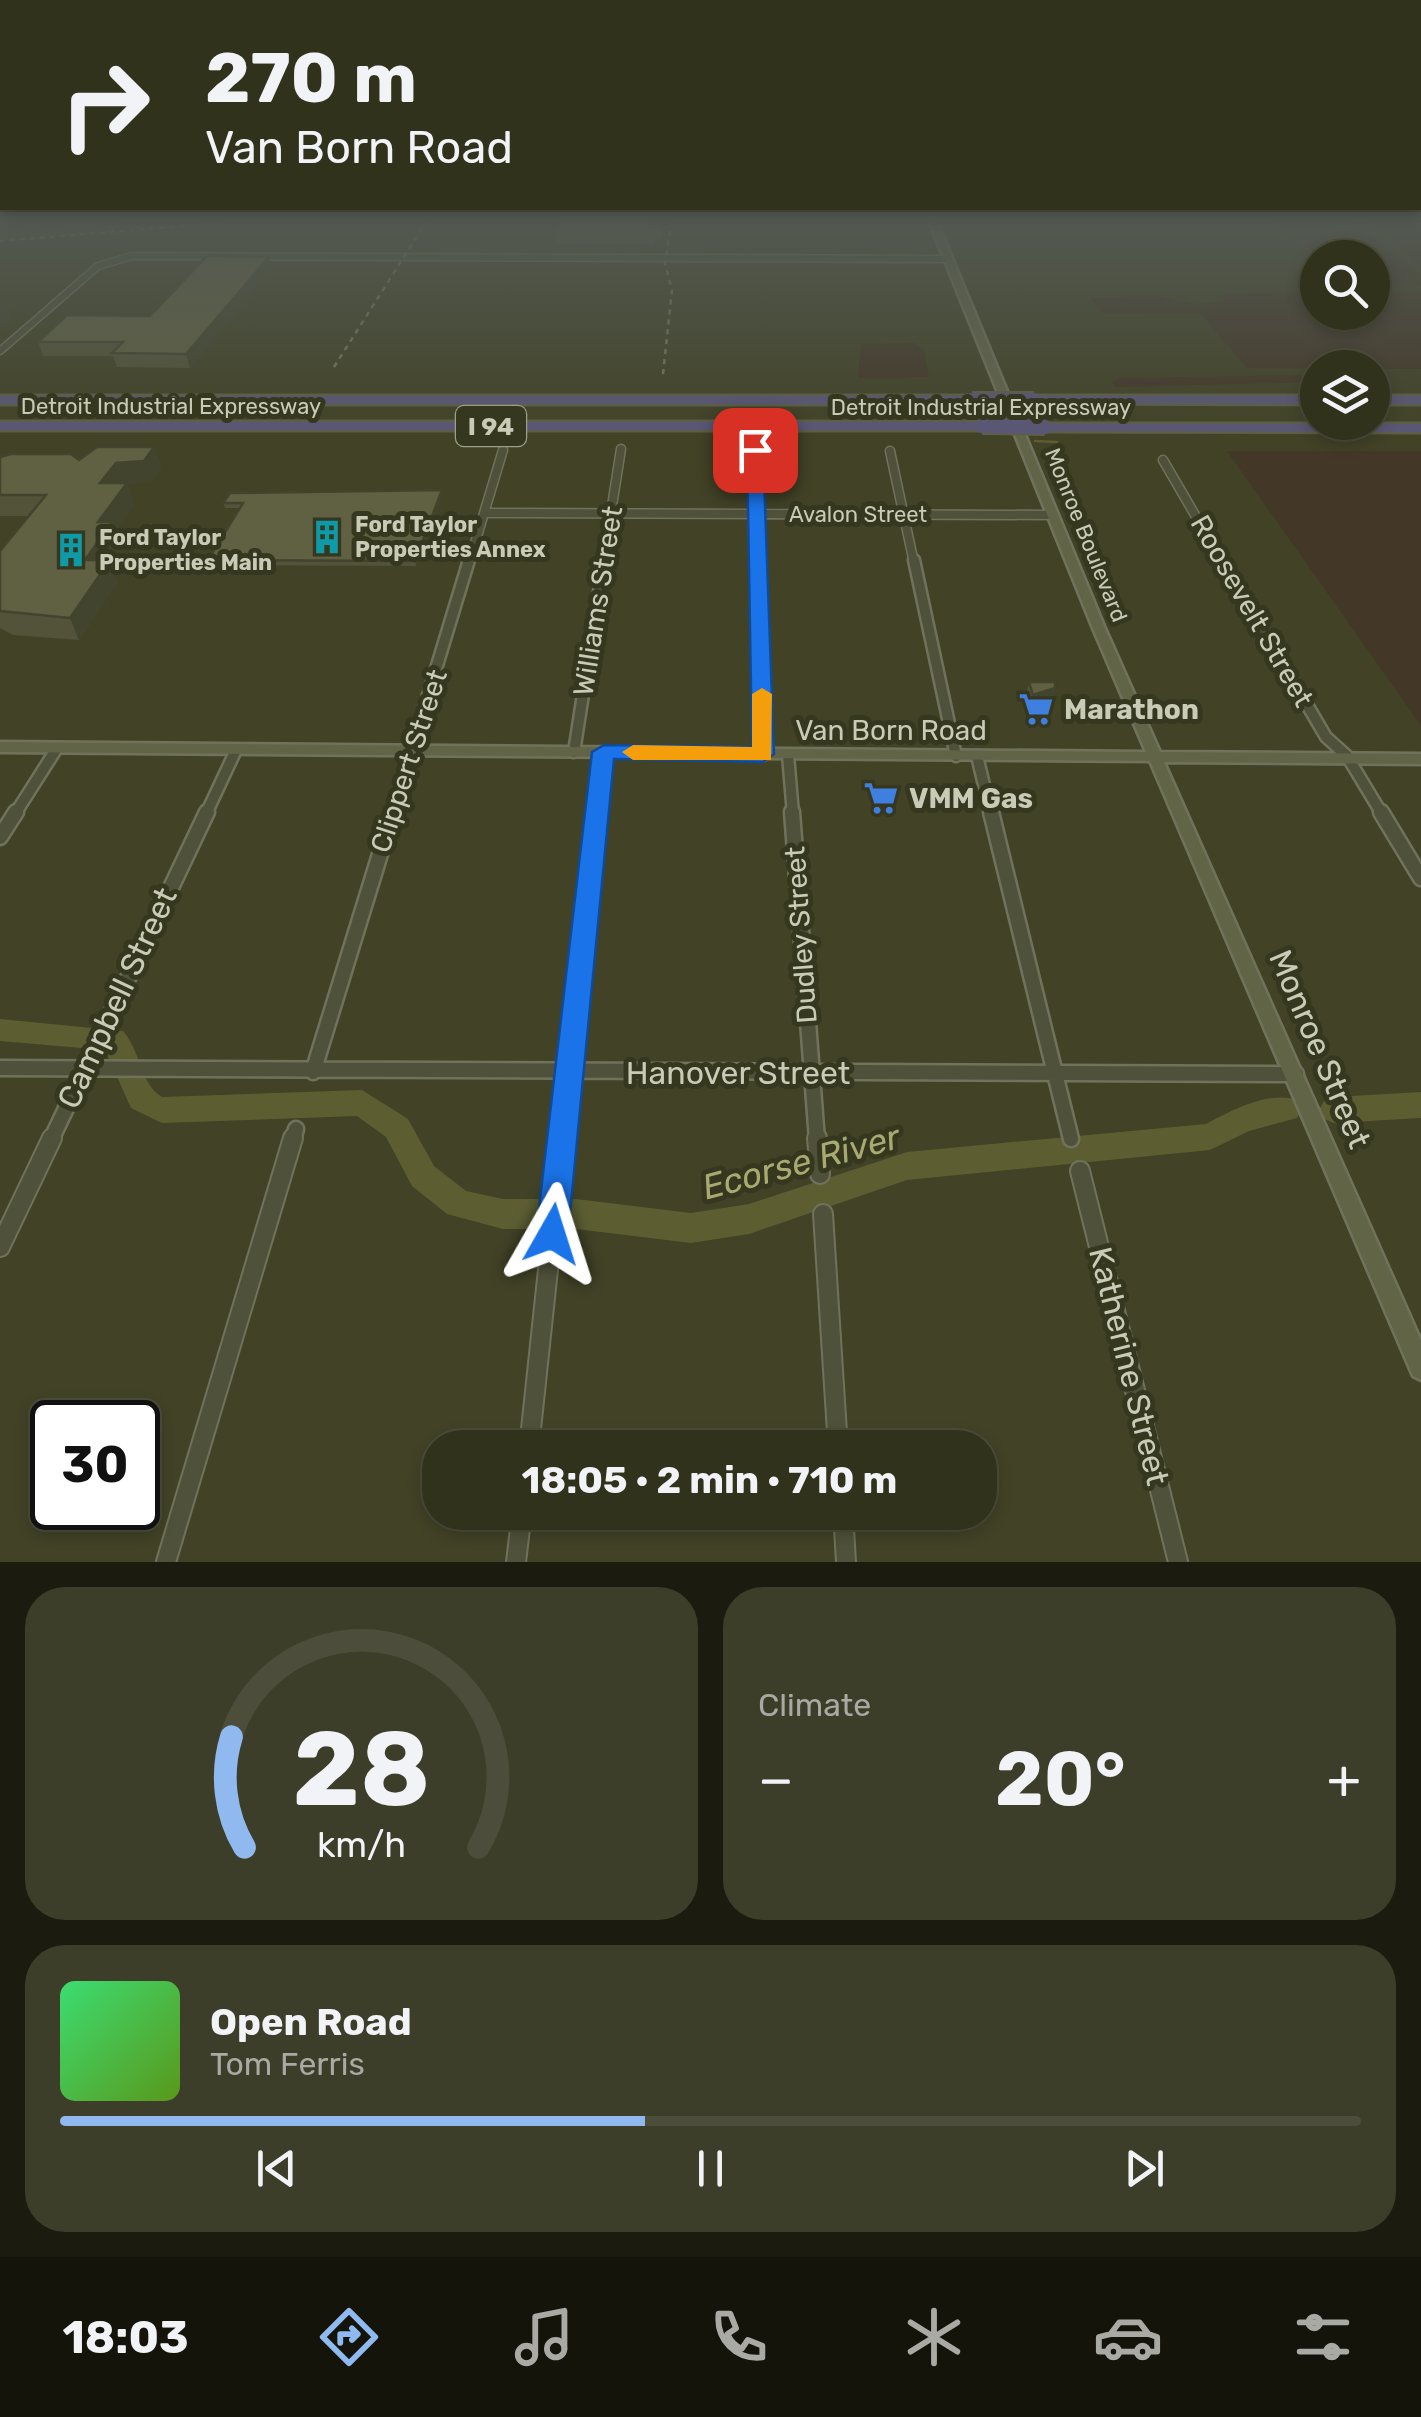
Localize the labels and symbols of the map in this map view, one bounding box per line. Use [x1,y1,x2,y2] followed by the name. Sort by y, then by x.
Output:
[21,393,321,420] street label: Detroit Industrial Expressway
[831,394,1131,421] street label: Detroit Industrial Expressway
[456,406,526,446] road number: I 94
[713,408,798,493] pin
[1039,444,1133,626] street label: Monroe Boulevard
[789,501,928,528] street label: Avalon Street
[567,504,629,698] street label: Williams Street
[1184,509,1320,713] street label: Roosevelt Street
[355,511,546,563] place label: Ford Taylor Properties Annex
[308,518,346,556] building icon: Ford Taylor Properties Annex
[99,524,272,576] place label: Ford Taylor Properties Main
[52,531,90,569] building icon: Ford Taylor Properties Main
[364,665,454,857] street label: Clippert Street
[1017,690,1055,728] supermarket icon: Marathon
[1064,693,1199,726] place label: Marathon
[795,714,987,747] street label: Van Born Road
[862,779,900,817] supermarket icon: VMM Gas
[909,782,1033,815] place label: VMM Gas
[778,845,824,1025] street label: Dudley Street
[49,881,185,1115] street label: Campbell Street
[1261,944,1379,1154] street label: Monroe Street
[626,1054,850,1092] street label: Hanover Street
[698,1115,906,1209] water label: Ecorse River
[500,1182,604,1286] position arrow
[1081,1243,1177,1489] street label: Katherine Street
[30,1400,160,1530] speed limit sign: 30

